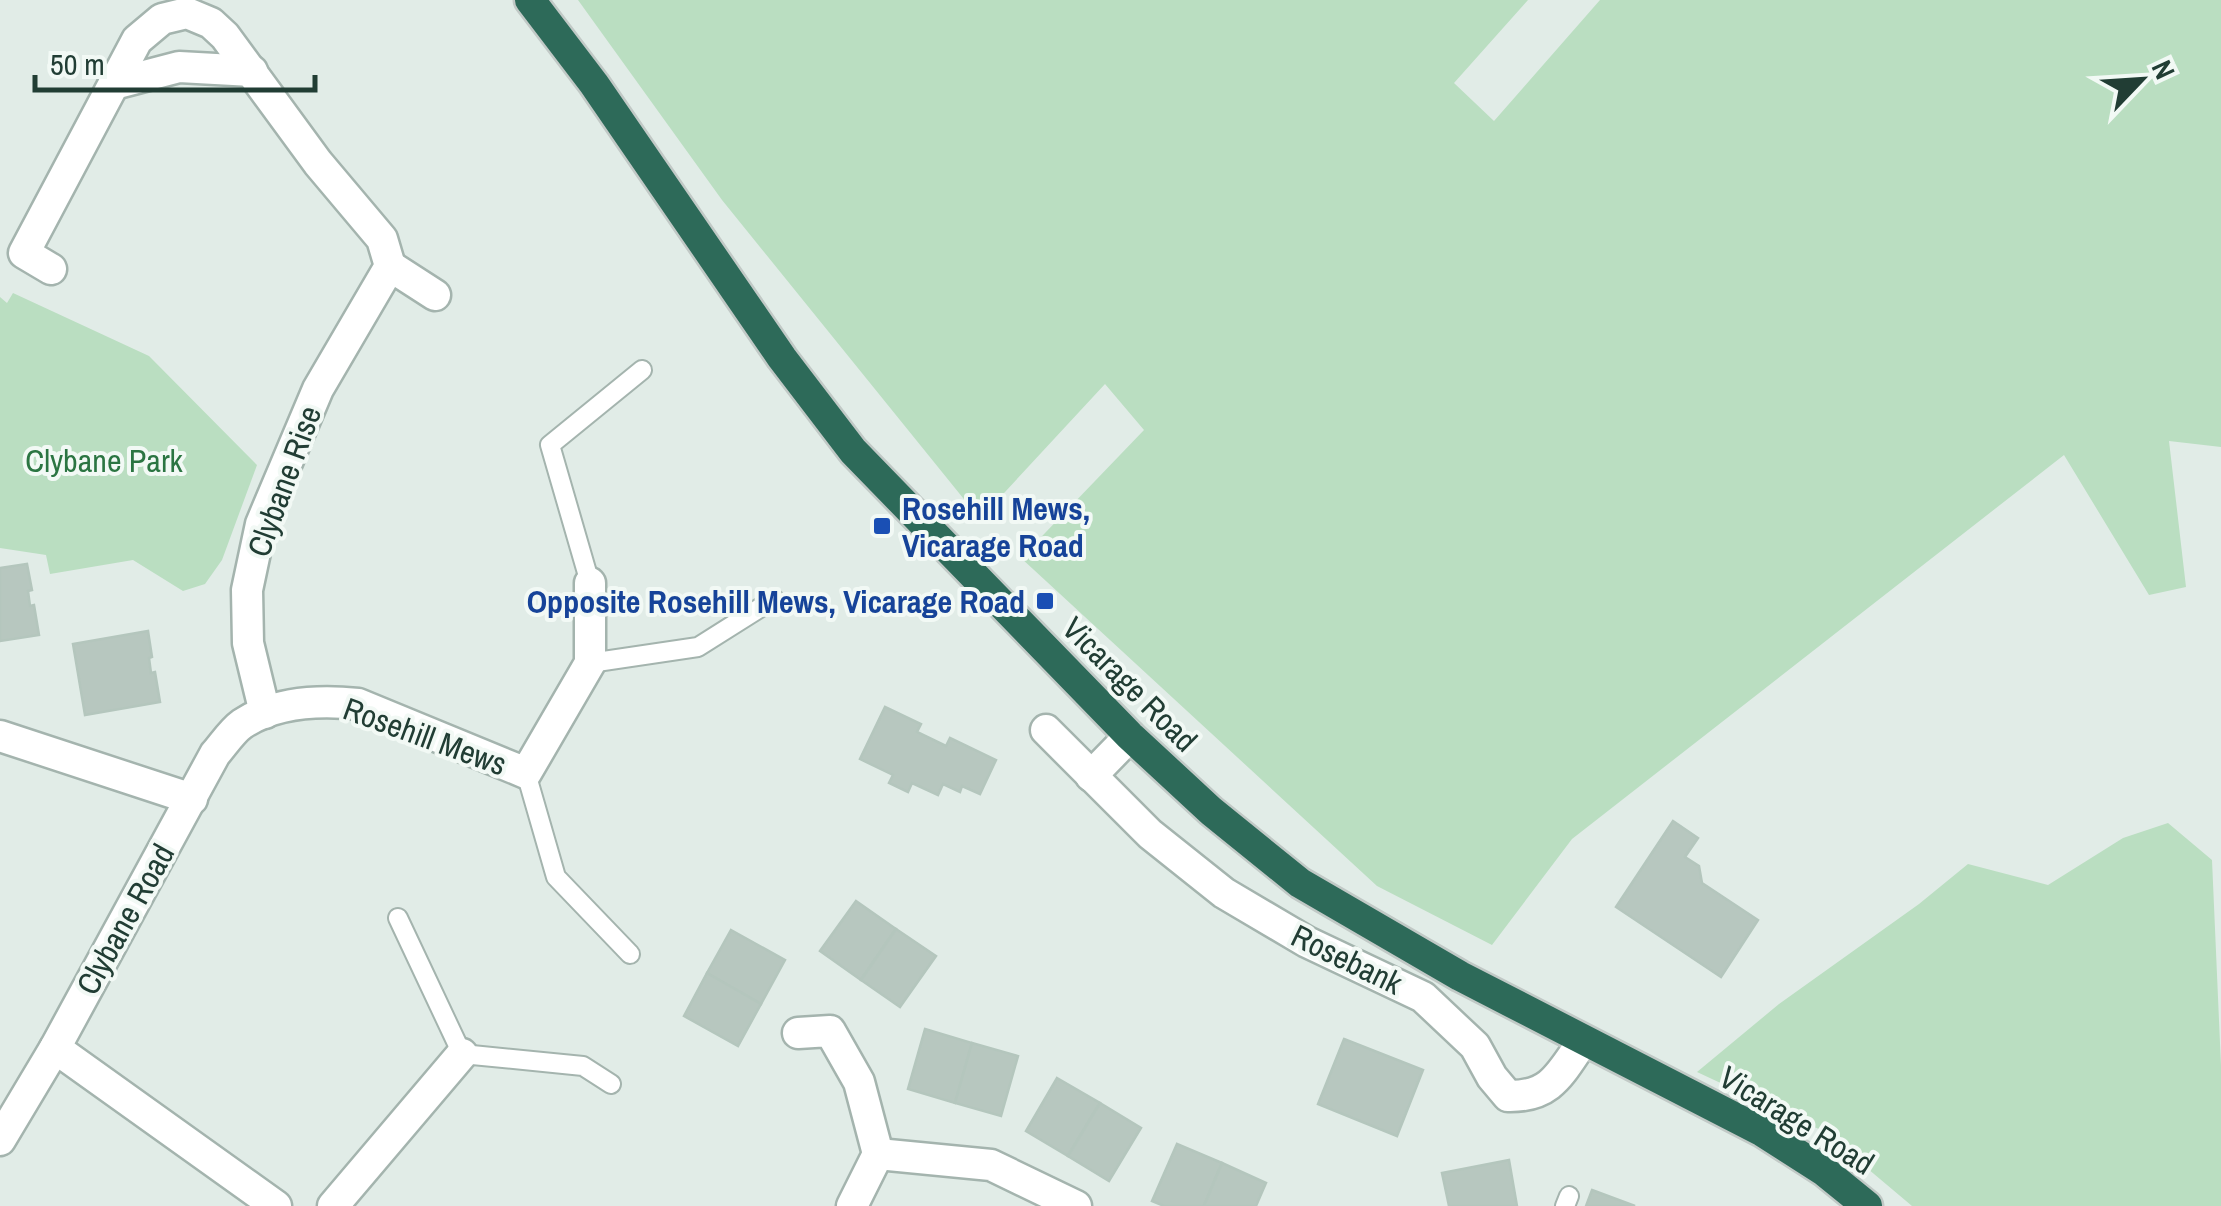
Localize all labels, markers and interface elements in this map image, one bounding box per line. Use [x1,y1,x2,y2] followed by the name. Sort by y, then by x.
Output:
[35,30,315,92] scale bar
[2091,30,2191,130] north arrow
[50,44,105,84] text: 50 m
[2143,54,2184,85] text: N
[237,400,331,562] street label: Clybane Rise
[25,439,184,482] park label: Clybane Park
[902,487,1090,567] place label: Rosehill Mews, Vicarage Road
[871,515,893,537] marker: Rosehill Mews, Vicarage Road
[527,580,1025,623] place label: Opposite Rosehill Mews, Vicarage Road
[1034,590,1056,612] marker: Opposite Rosehill Mews, Vicarage Road
[1053,607,1207,761] street label: Vicarage Road
[337,687,513,785] street label: Rosehill Mews
[66,836,184,1002] street label: Clybane Road
[1284,914,1410,1005] street label: Rosebank
[1712,1056,1882,1184] street label: Vicarage Road

